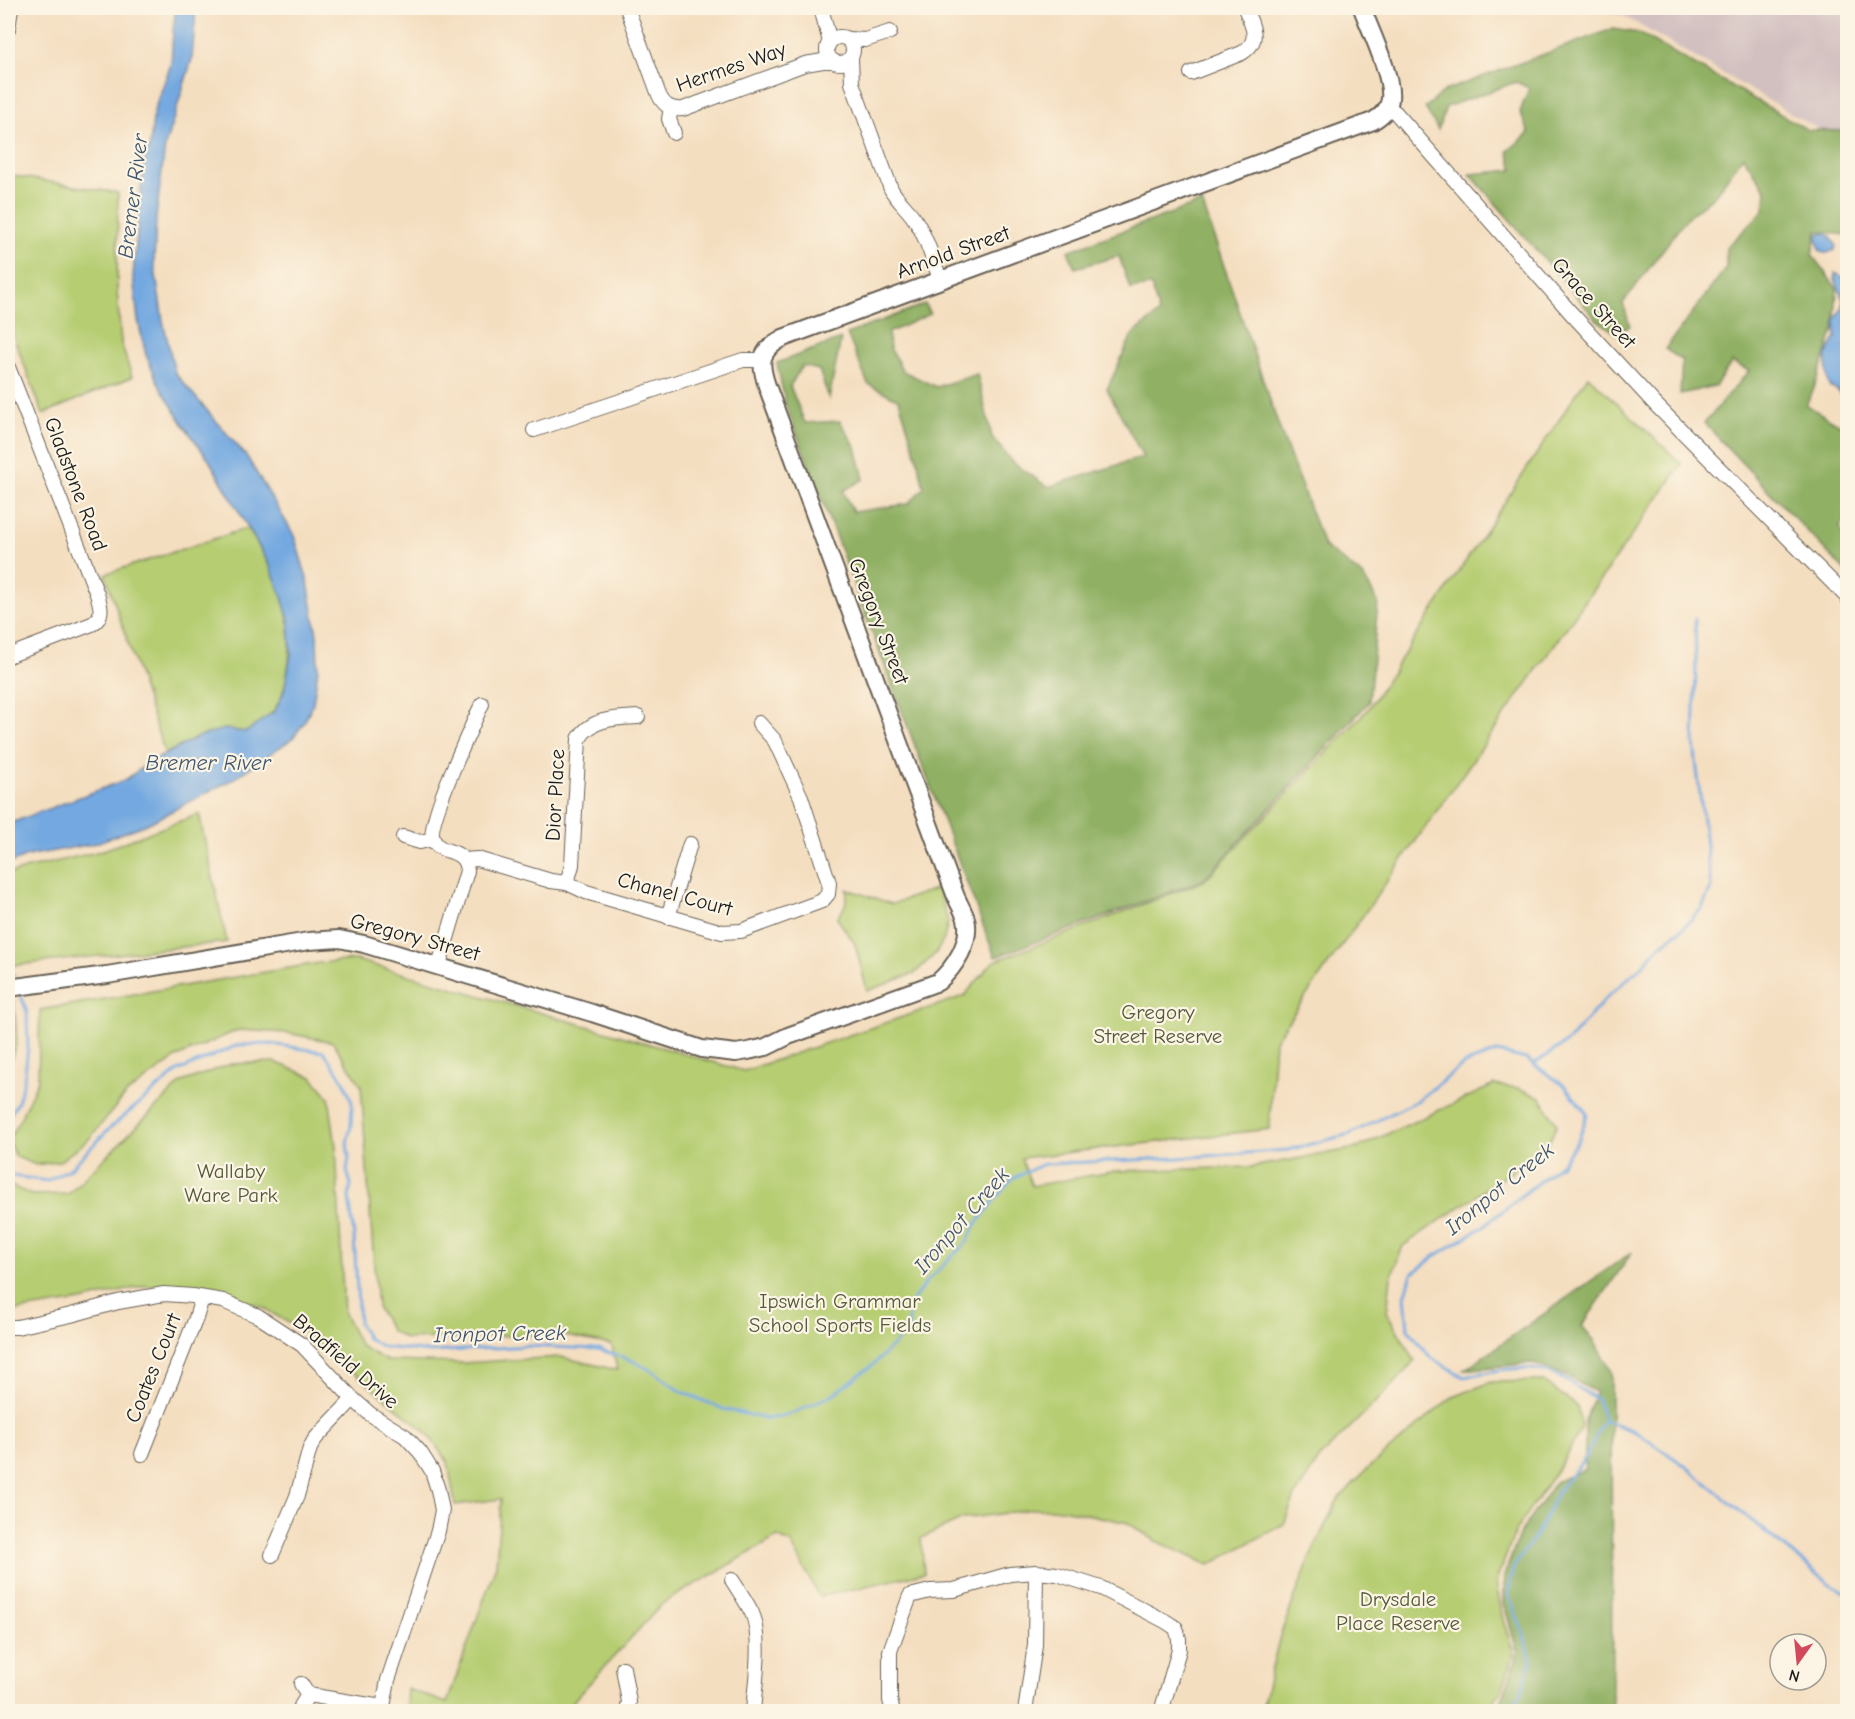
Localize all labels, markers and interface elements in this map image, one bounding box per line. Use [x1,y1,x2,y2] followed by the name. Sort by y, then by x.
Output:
[673,37,790,97] street label: Hermes Way
[112,131,154,260] water label: Bremer River
[893,220,1014,284] street label: Arnold Street
[1547,253,1642,354] street label: Grace Street
[39,414,113,554] street label: Gladstone Road
[844,555,914,688] street label: Gregory Street
[541,748,569,842] street label: Dior Place
[145,750,272,776] water label: Bremer River
[615,867,736,921] street label: Chanel Court
[348,908,483,966] street label: Gregory Street
[1094,1000,1222,1048] park label: Gregory Street Reserve
[1439,1137,1560,1241] water label: Ironpot Creek
[184,1159,278,1207] park label: Wallaby Ware Park
[908,1162,1015,1280] water label: Ironpot Creek
[749,1289,931,1337] park label: Ipswich Grammar School Sports Fields
[120,1309,186,1426] street label: Coates Court
[288,1309,404,1413] street label: Bradfield Drive
[432,1320,567,1348] water label: Ironpot Creek
[1336,1587,1460,1635] park label: Drysdale Place Reserve
[1768,1632,1828,1692] north arrow
[1787,1665,1802,1686] text: N

